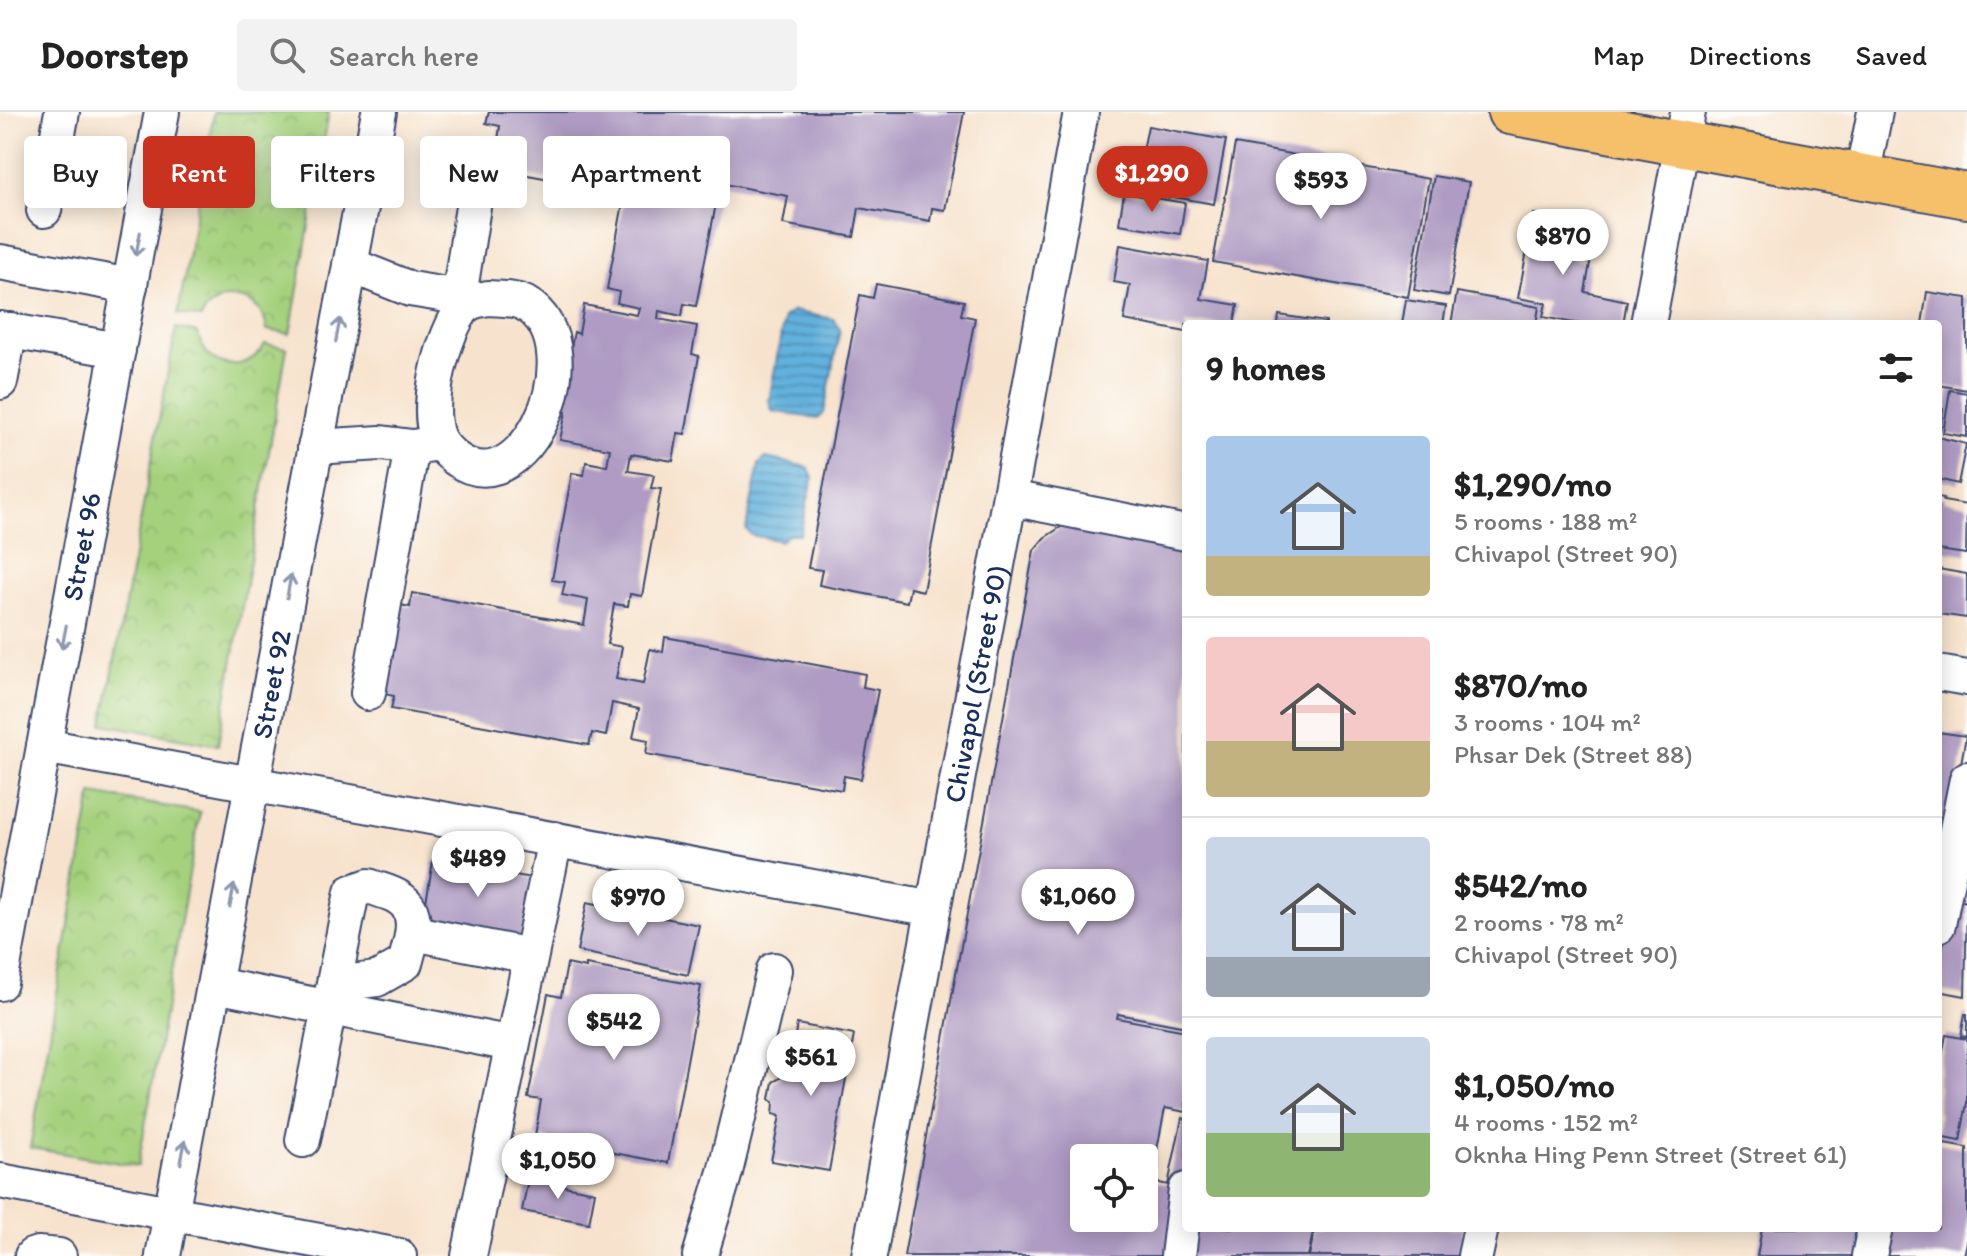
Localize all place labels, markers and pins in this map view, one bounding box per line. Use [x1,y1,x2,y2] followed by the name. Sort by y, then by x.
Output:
[1087,146,1217,214] pin: $1,290
[1274,153,1368,221] pin: $593
[1516,209,1610,277] pin: $870
[431,831,525,899] pin: $489
[1013,869,1143,937] pin: $1,060
[591,870,685,938] pin: $970
[567,994,661,1062] pin: $542
[764,1030,858,1098] pin: $561
[493,1133,623,1201] pin: $1,050

